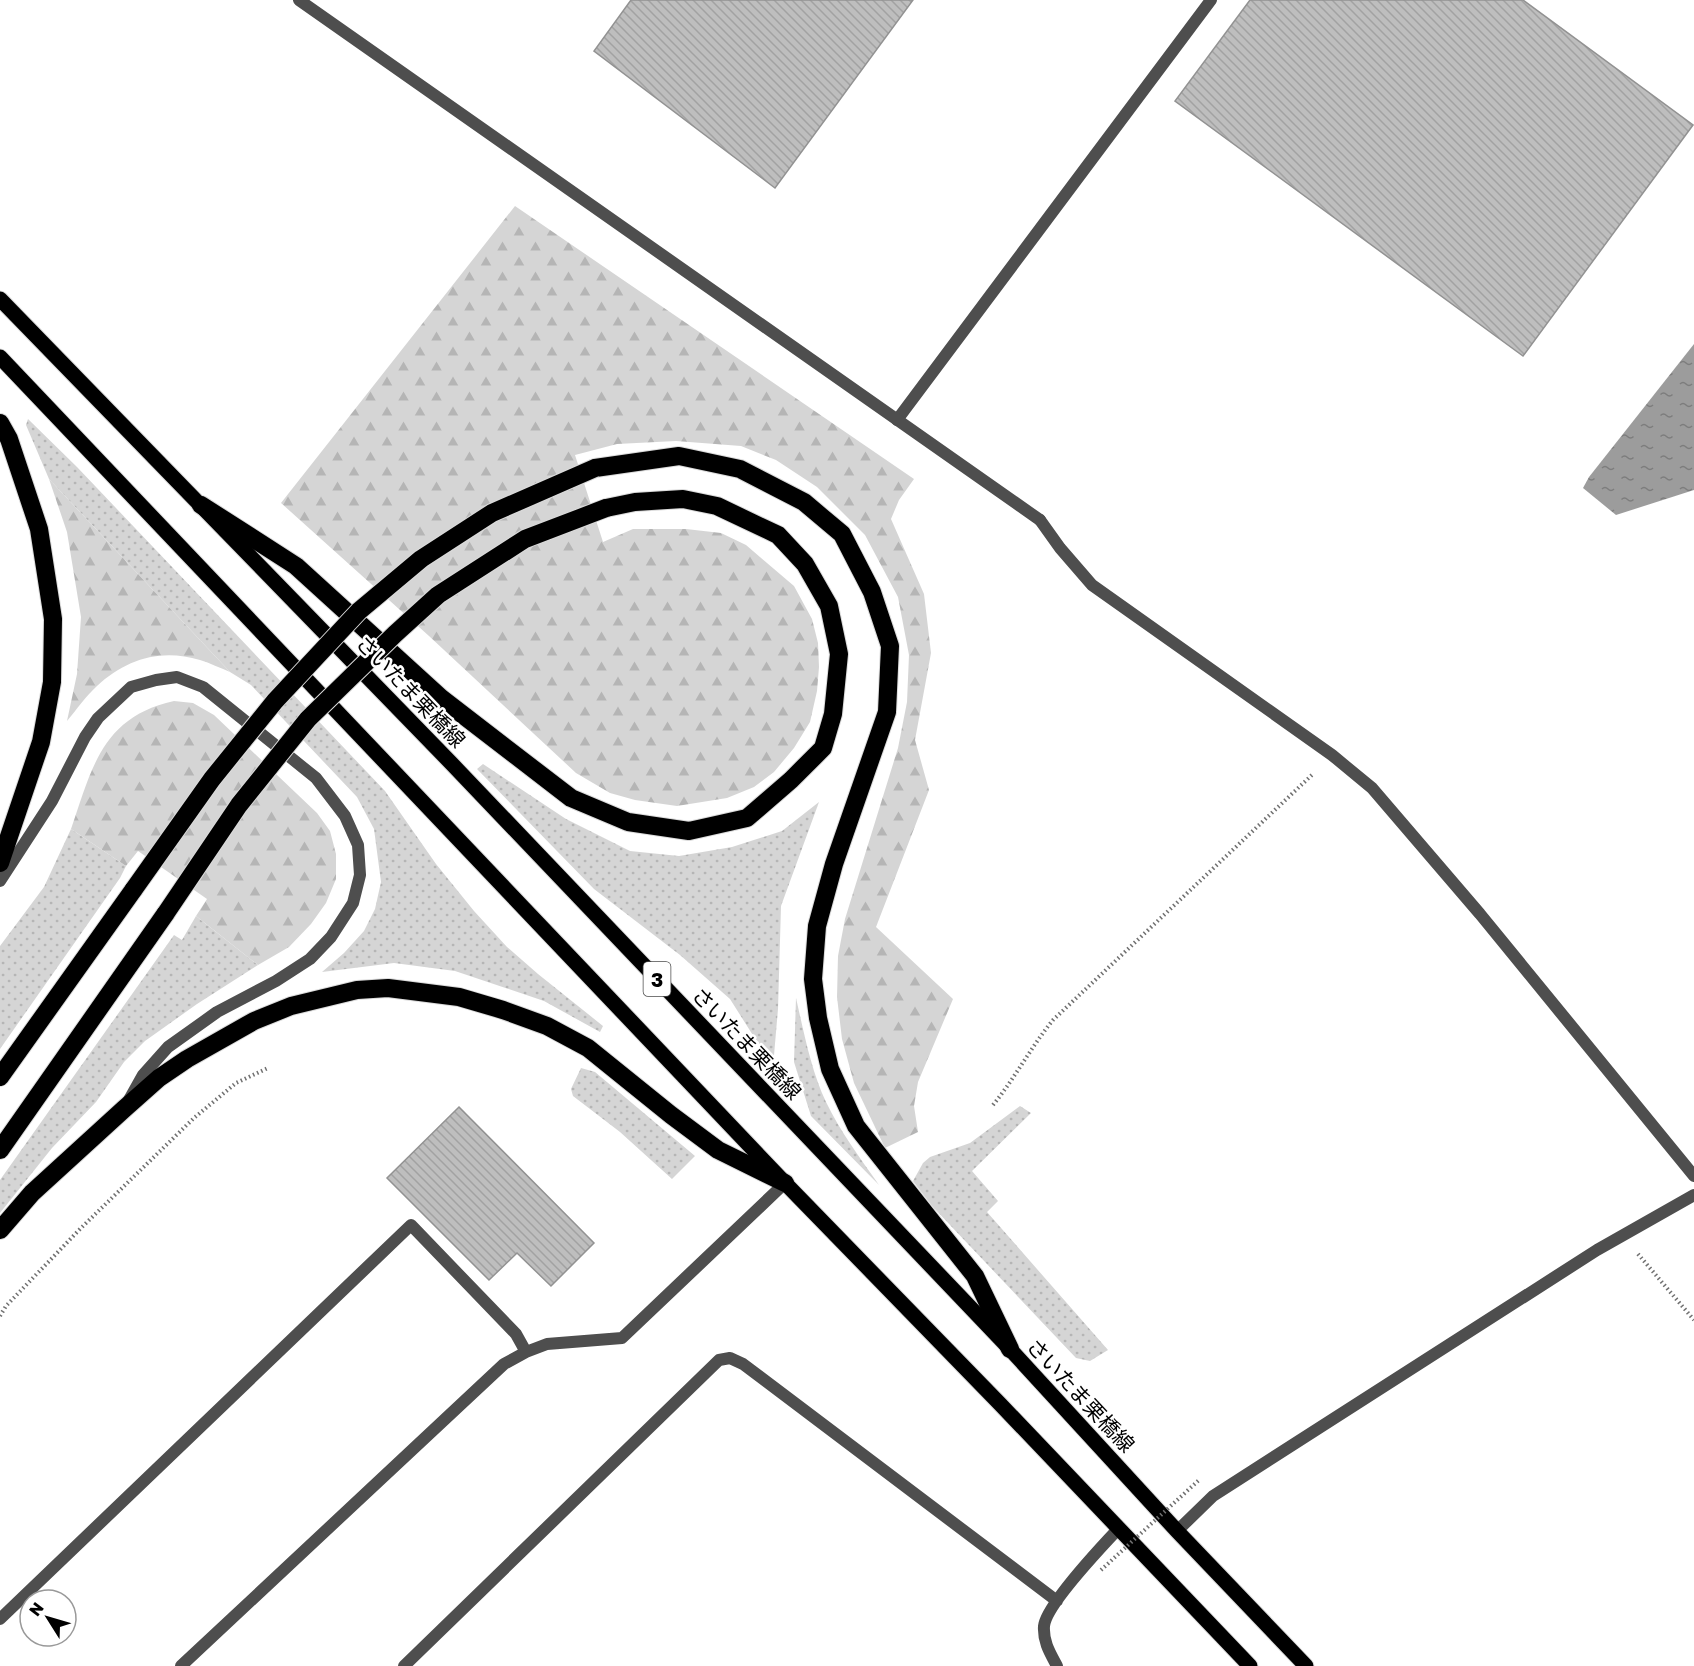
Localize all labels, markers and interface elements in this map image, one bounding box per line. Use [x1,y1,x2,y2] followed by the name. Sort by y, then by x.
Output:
[351,629,471,753] street label: さいたま栗橋線
[644,962,670,996] road number: 3
[687,981,807,1105] street label: さいたま栗橋線
[1022,1333,1140,1457] street label: さいたま栗橋線
[18,1588,78,1648] north arrow
[24,1598,48,1620] text: N

